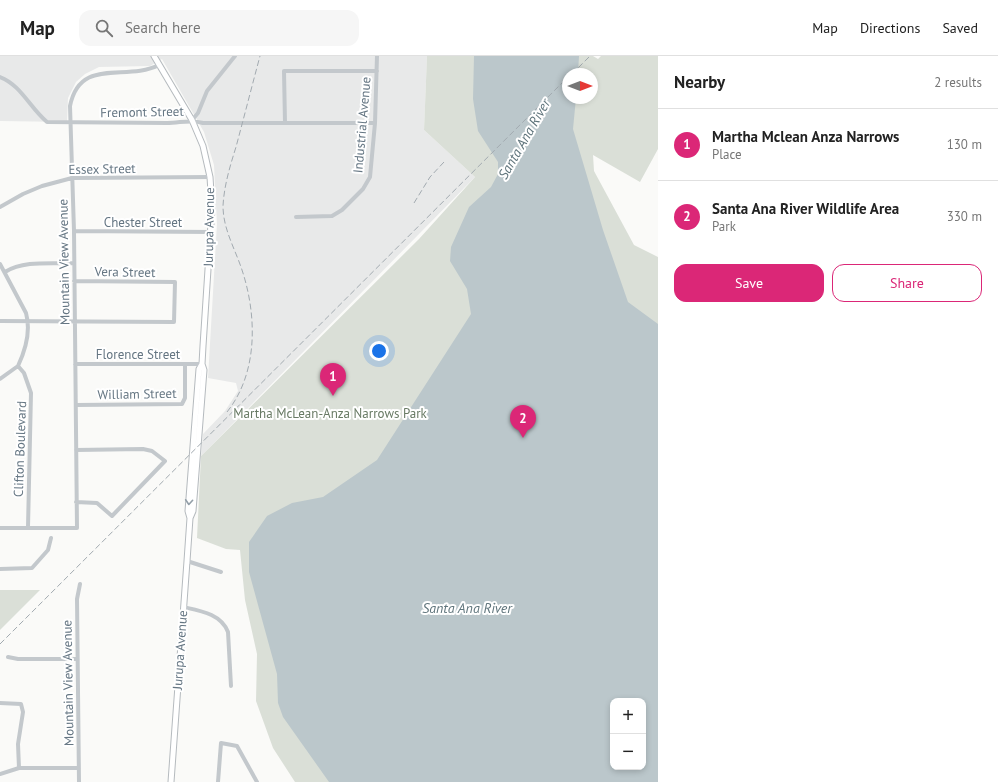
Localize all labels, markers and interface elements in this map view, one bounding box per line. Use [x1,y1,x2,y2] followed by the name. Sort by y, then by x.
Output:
[79,10,359,46] search box
[20,16,55,40] text: Map
[93,17,115,39] icon: search
[125,18,201,37] text: Search here
[812,19,838,37] text: Map
[860,19,920,37] text: Directions
[942,19,978,37] text: Saved
[562,68,598,104] north arrow
[674,71,725,93] text: Nearby
[934,74,982,91] text: 2 results
[349,76,375,174] street label: Industrial Avenue
[494,94,555,182] water label: Santa Ana River
[100,103,184,121] street label: Fremont Street
[712,127,899,146] text: Martha Mclean Anza Narrows
[683,136,691,153] text: 1
[947,136,982,153] text: 130 m
[712,146,742,163] text: Place
[68,160,136,178] street label: Essex Street
[200,187,218,268] street label: Jurupa Avenue
[54,199,74,325] street label: Mountain View Avenue
[712,199,899,218] text: Santa Ana River Wildlife Area
[683,208,691,225] text: 2
[947,208,982,225] text: 330 m
[104,214,183,231] street label: Chester Street
[712,218,736,235] text: Park
[93,263,156,281] street label: Vera Street
[674,264,824,302] button: Save
[832,264,982,302] button: Share
[369,341,389,361] your location
[96,346,181,363] street label: Florence Street
[320,363,346,396] pin: 1
[97,385,177,403] street label: William Street
[10,401,30,497] street label: Clifton Boulevard
[233,405,428,422] park label: Martha McLean-Anza Narrows Park
[510,405,536,438] pin: 2
[184,499,193,505] one-way arrow
[422,599,513,617] water label: Santa Ana River
[169,610,191,691] street label: Jurupa Avenue
[58,620,78,746] street label: Mountain View Avenue
[610,698,646,770] map controls
[610,698,646,734] button: +
[610,734,646,770] button: −

